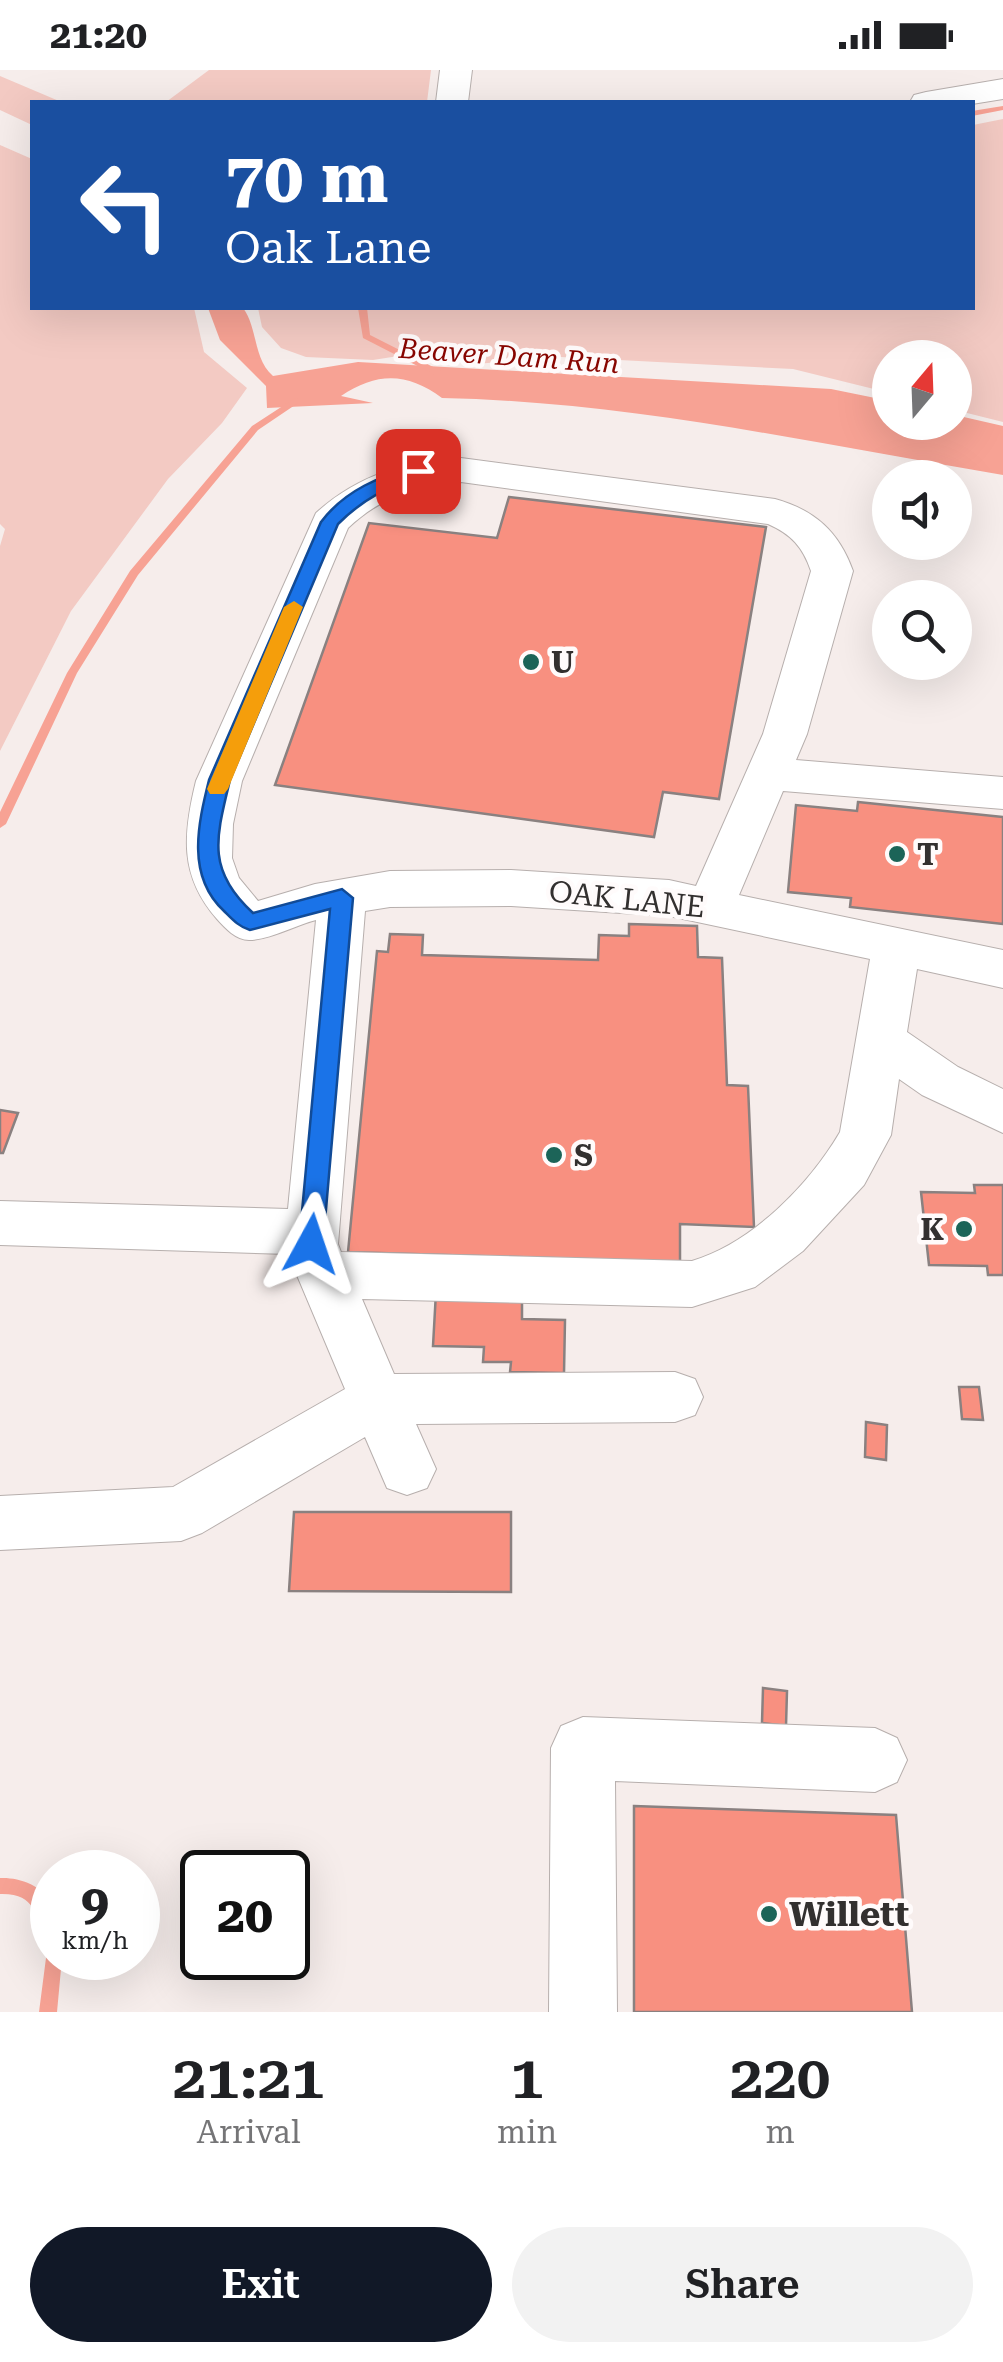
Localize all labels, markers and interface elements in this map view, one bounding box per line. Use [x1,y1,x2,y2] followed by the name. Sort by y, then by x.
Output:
[50,13,147,57] text: 21:20
[225,137,389,219] text: 70 m
[60,140,190,270] icon: left
[225,221,431,274] text: Oak Lane
[397,332,620,380] water label: Beaver Dam Run
[872,340,972,440] north arrow
[872,340,972,680] map controls
[376,429,461,514] pin
[391,444,446,499] icon: arrive
[872,460,972,560] button: sound
[872,580,972,680] button: search
[551,645,574,680] place label: U
[520,651,542,673] marker: U
[917,837,939,872] place label: T
[886,843,908,865] marker: T
[547,873,707,925] street label: OAK LANE
[574,1138,593,1173] place label: S
[543,1144,565,1166] marker: S
[259,1192,363,1296] position arrow
[920,1212,944,1247] place label: K
[953,1218,975,1240] marker: K
[180,1850,310,1980] speed limit sign: 20
[81,1874,109,1932] text: 9
[789,1894,909,1935] place label: Willett
[758,1903,780,1925] marker: Willett
[62,1926,128,1955] text: km/h
[173,2042,325,2113] text: 21:21
[510,2042,544,2113] text: 1
[730,2042,830,2113] text: 220
[197,2113,301,2151] text: Arrival
[497,2113,557,2151] text: min
[765,2113,795,2151] text: m
[30,2227,492,2342] button: Exit
[512,2227,973,2342] button: Share

